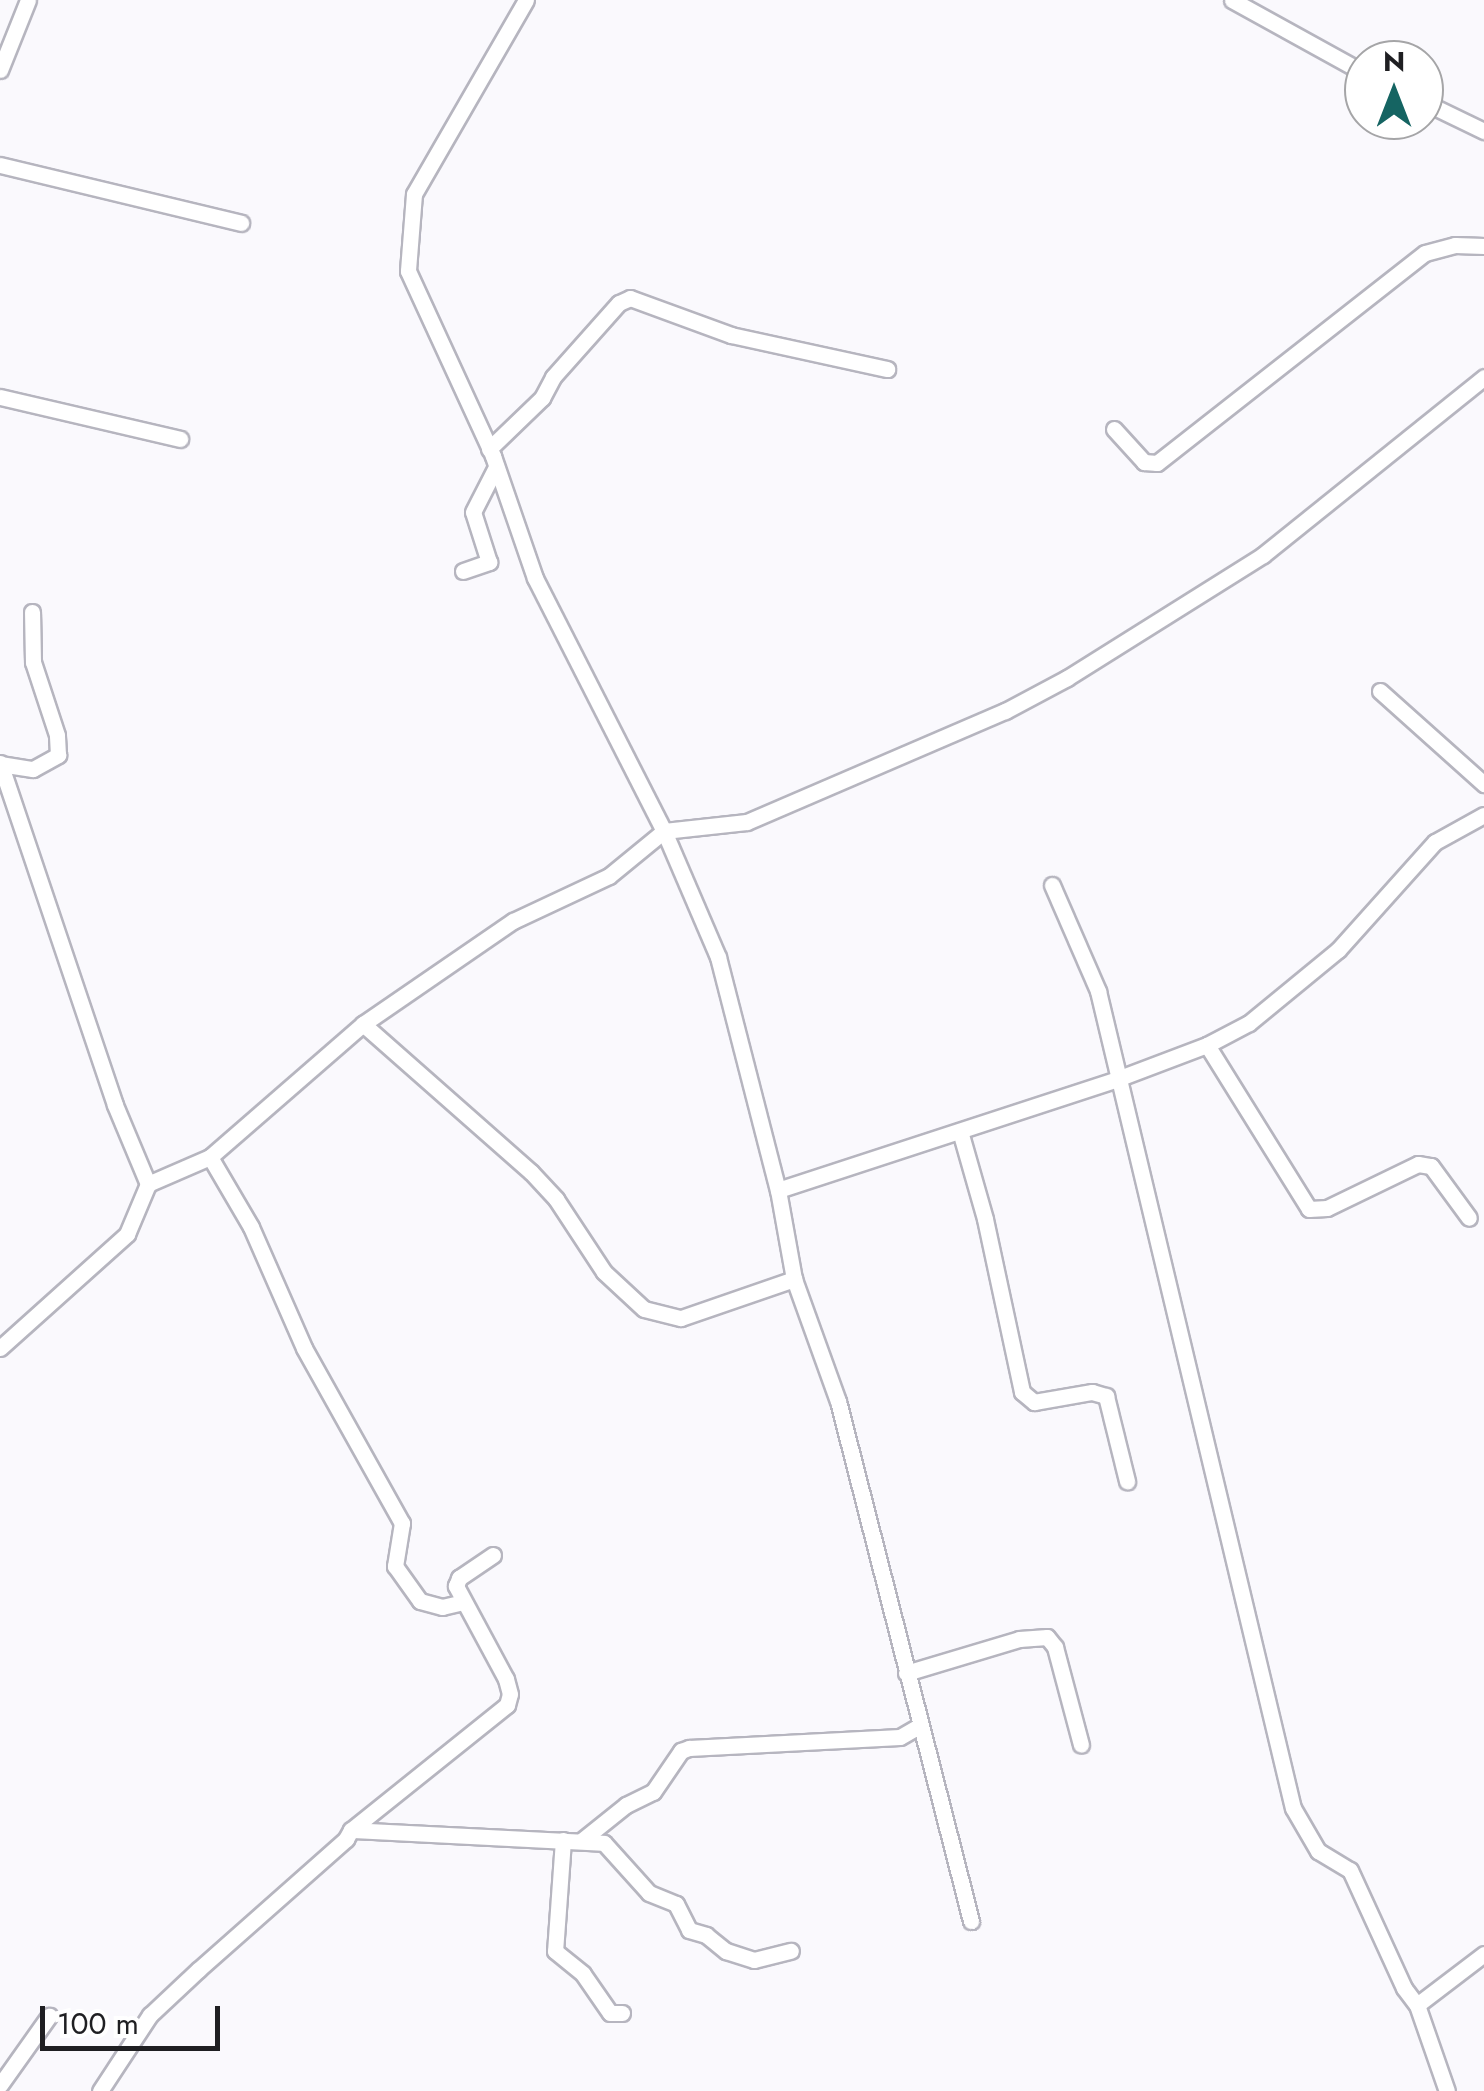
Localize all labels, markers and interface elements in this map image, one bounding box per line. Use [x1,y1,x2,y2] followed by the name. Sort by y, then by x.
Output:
[1344,40,1444,140] north arrow
[1383,41,1405,82] text: N
[45,1986,225,2048] scale bar
[57,2002,139,2045] text: 100 m

